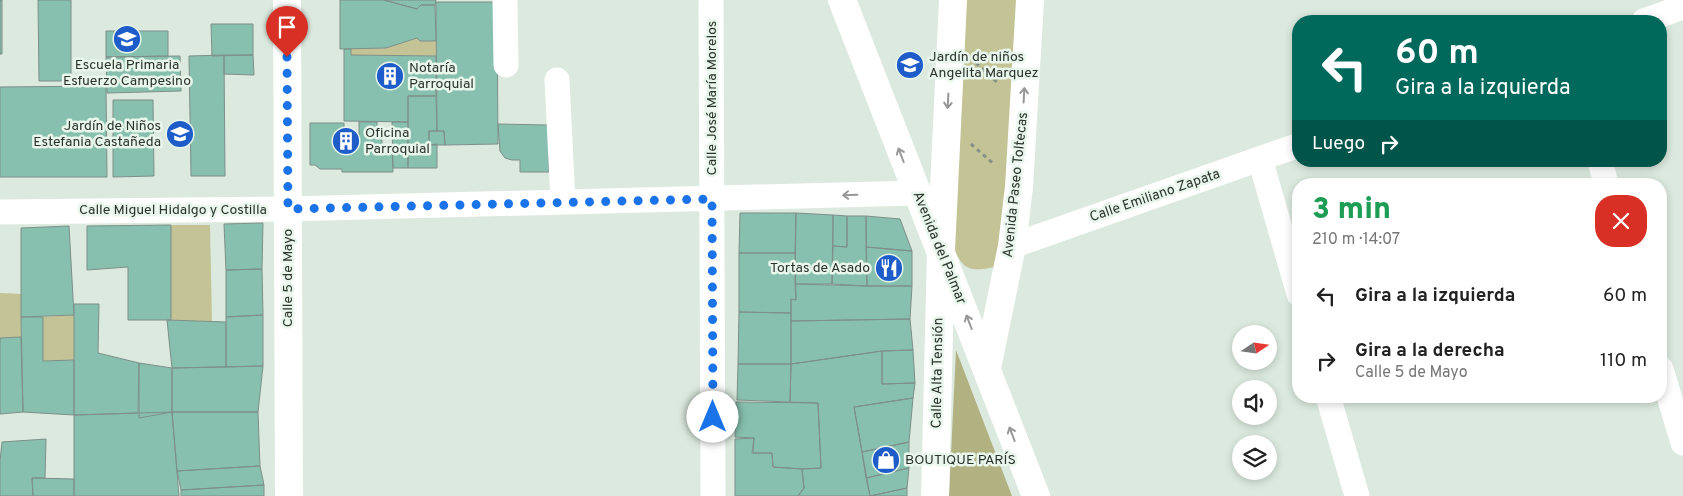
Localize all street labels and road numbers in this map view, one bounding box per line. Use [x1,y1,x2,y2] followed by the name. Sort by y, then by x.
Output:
[704,21,721,175] street label: Calle José María Morelos
[1000,111,1032,259] street label: Avenida Paseo Toltecas
[1088,166,1222,226] street label: Calle Emiliano Zapata
[909,189,970,308] street label: Avenida del Palmar
[79,202,267,219] street label: Calle Miguel Hidalgo y Costilla
[280,229,297,327] street label: Calle 5 de Mayo
[929,318,947,428] street label: Calle Alta Tensión

